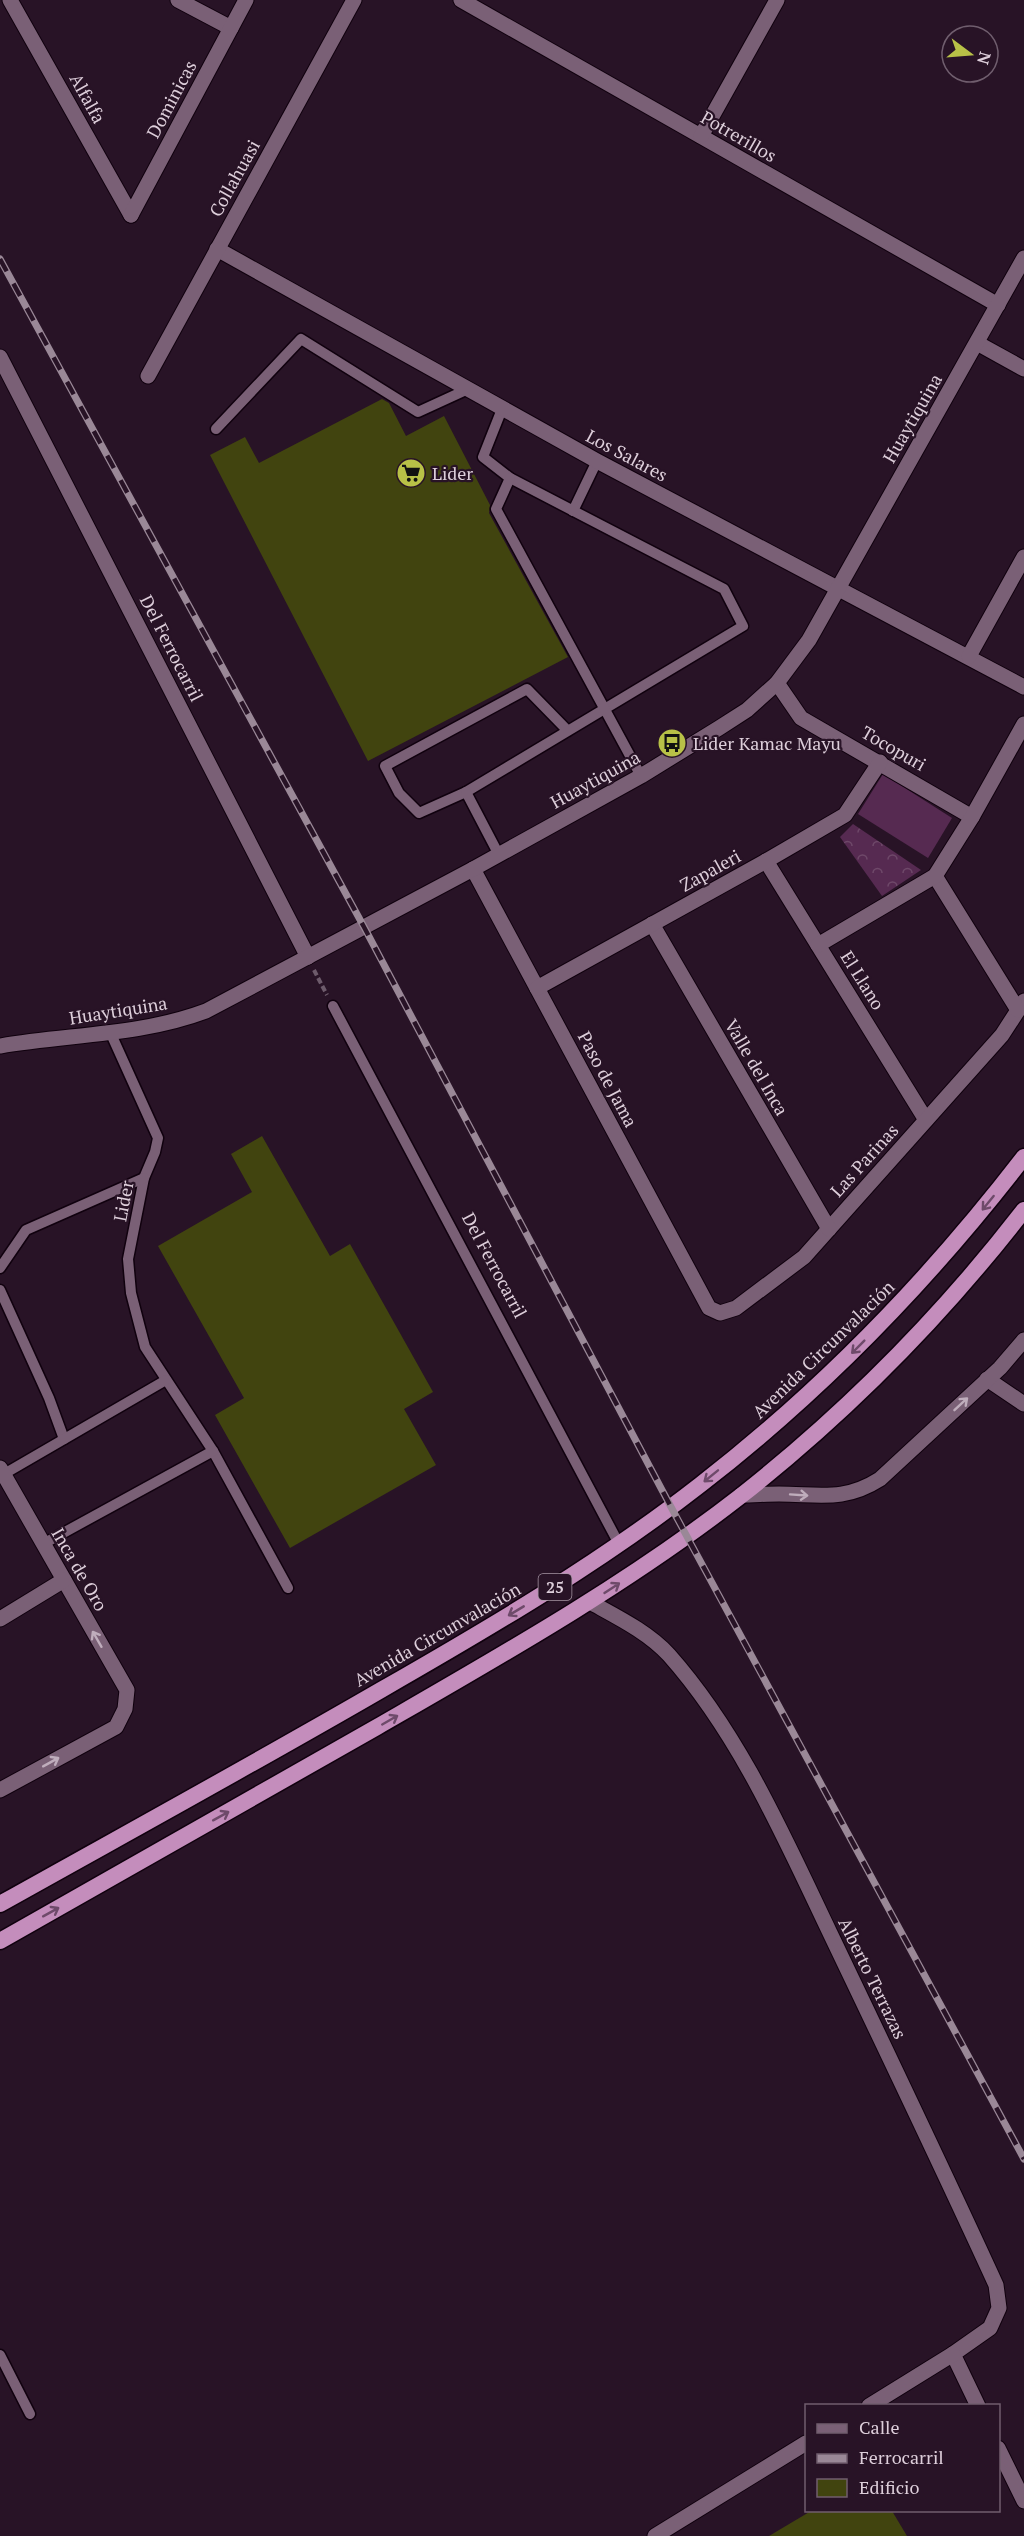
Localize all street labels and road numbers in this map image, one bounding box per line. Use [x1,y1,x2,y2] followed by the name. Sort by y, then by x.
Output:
[140,56,202,142] street label: Dominicas
[65,69,111,127] street label: Alfalfa
[697,105,781,167] street label: Potrerillos
[203,135,265,221] street label: Collahuasi
[877,369,947,467] street label: Huaytiquina
[582,424,672,486] street label: Los Salares
[135,591,209,705] street label: Del Ferrocarril
[857,720,931,776] street label: Tocopuri
[546,744,644,814] street label: Huaytiquina
[675,843,745,897] street label: Zapaleri
[836,946,891,1014] street label: El Llano
[67,990,169,1030] street label: Huaytiquina
[720,1014,794,1120] street label: Valle del Inca
[573,1027,643,1131] street label: Paso de Jama
[825,1118,903,1202] street label: Las Parinas
[107,1178,139,1224] street label: Lider
[457,1208,533,1322] street label: Del Ferrocarril
[747,1275,900,1423] street label: Avenida Circunvalación
[46,1523,114,1615] street label: Inca de Oro
[538,1574,572,1600] road number: 25
[349,1576,525,1692] street label: Avenida Circunvalación
[833,1913,913,2043] street label: Alberto Terrazas

